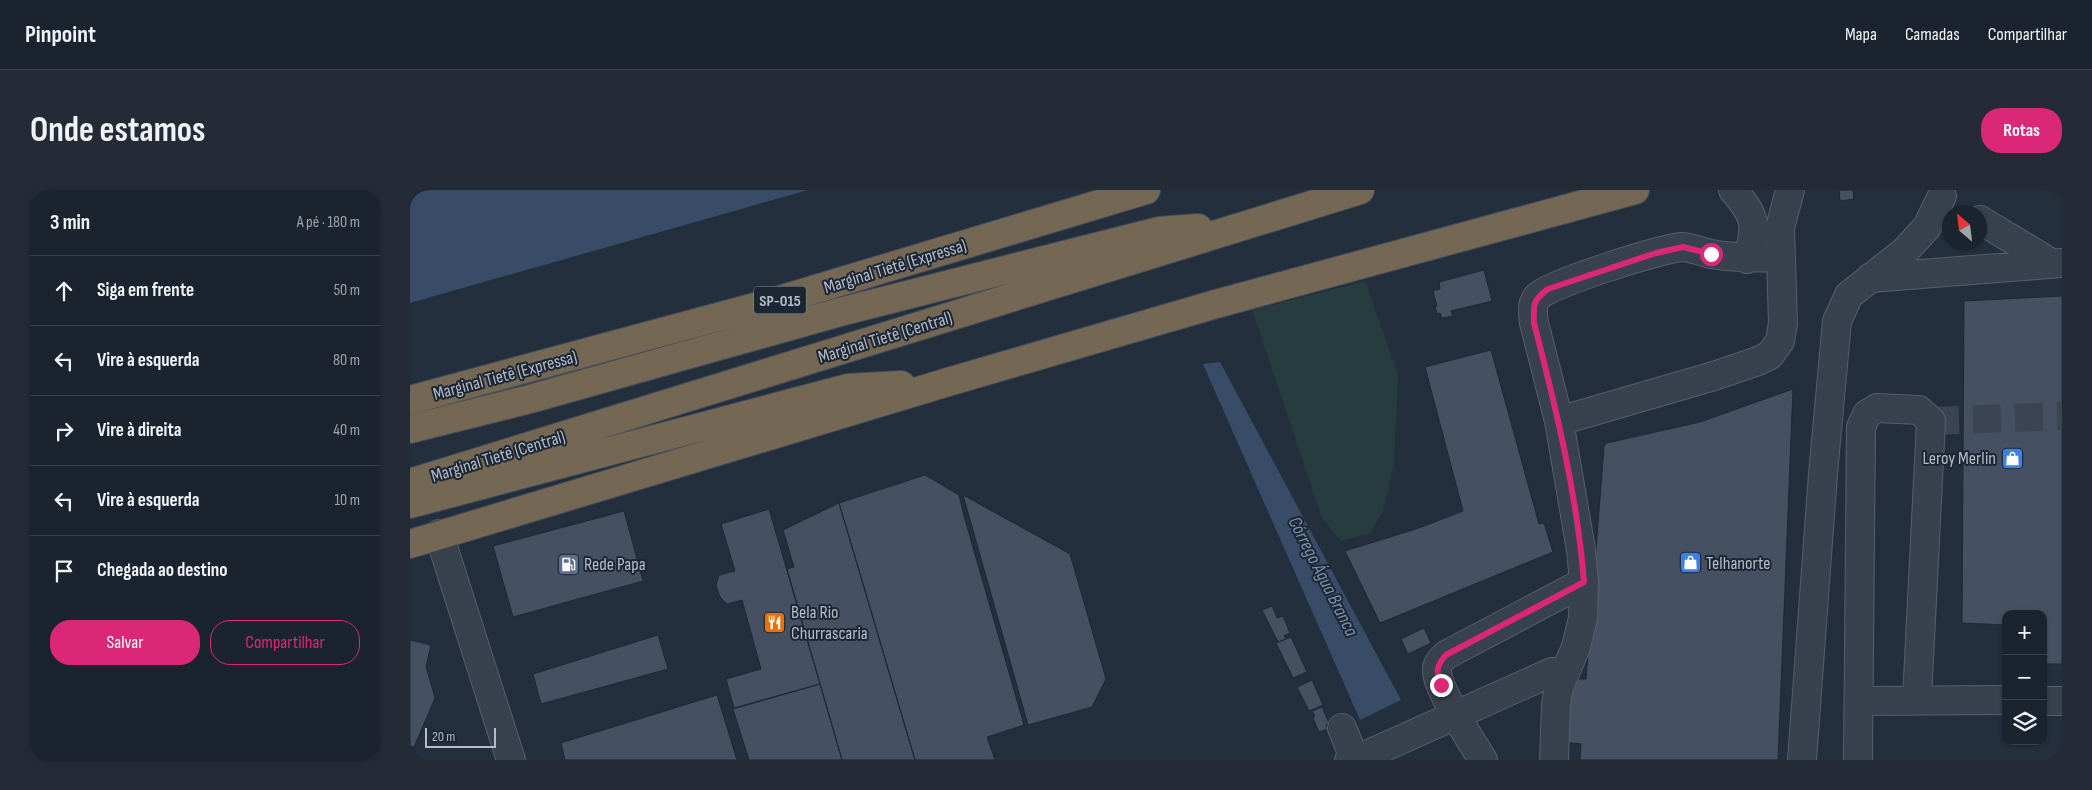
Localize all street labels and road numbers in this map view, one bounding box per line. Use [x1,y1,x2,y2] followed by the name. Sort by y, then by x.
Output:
[821,235,969,298] street label: Marginal Tietê (Expressa)
[754,286,806,314] road number: SP-015
[816,307,955,368] street label: Marginal Tietê (Central)
[431,346,579,405] street label: Marginal Tietê (Expressa)
[429,426,568,487] street label: Marginal Tietê (Central)

